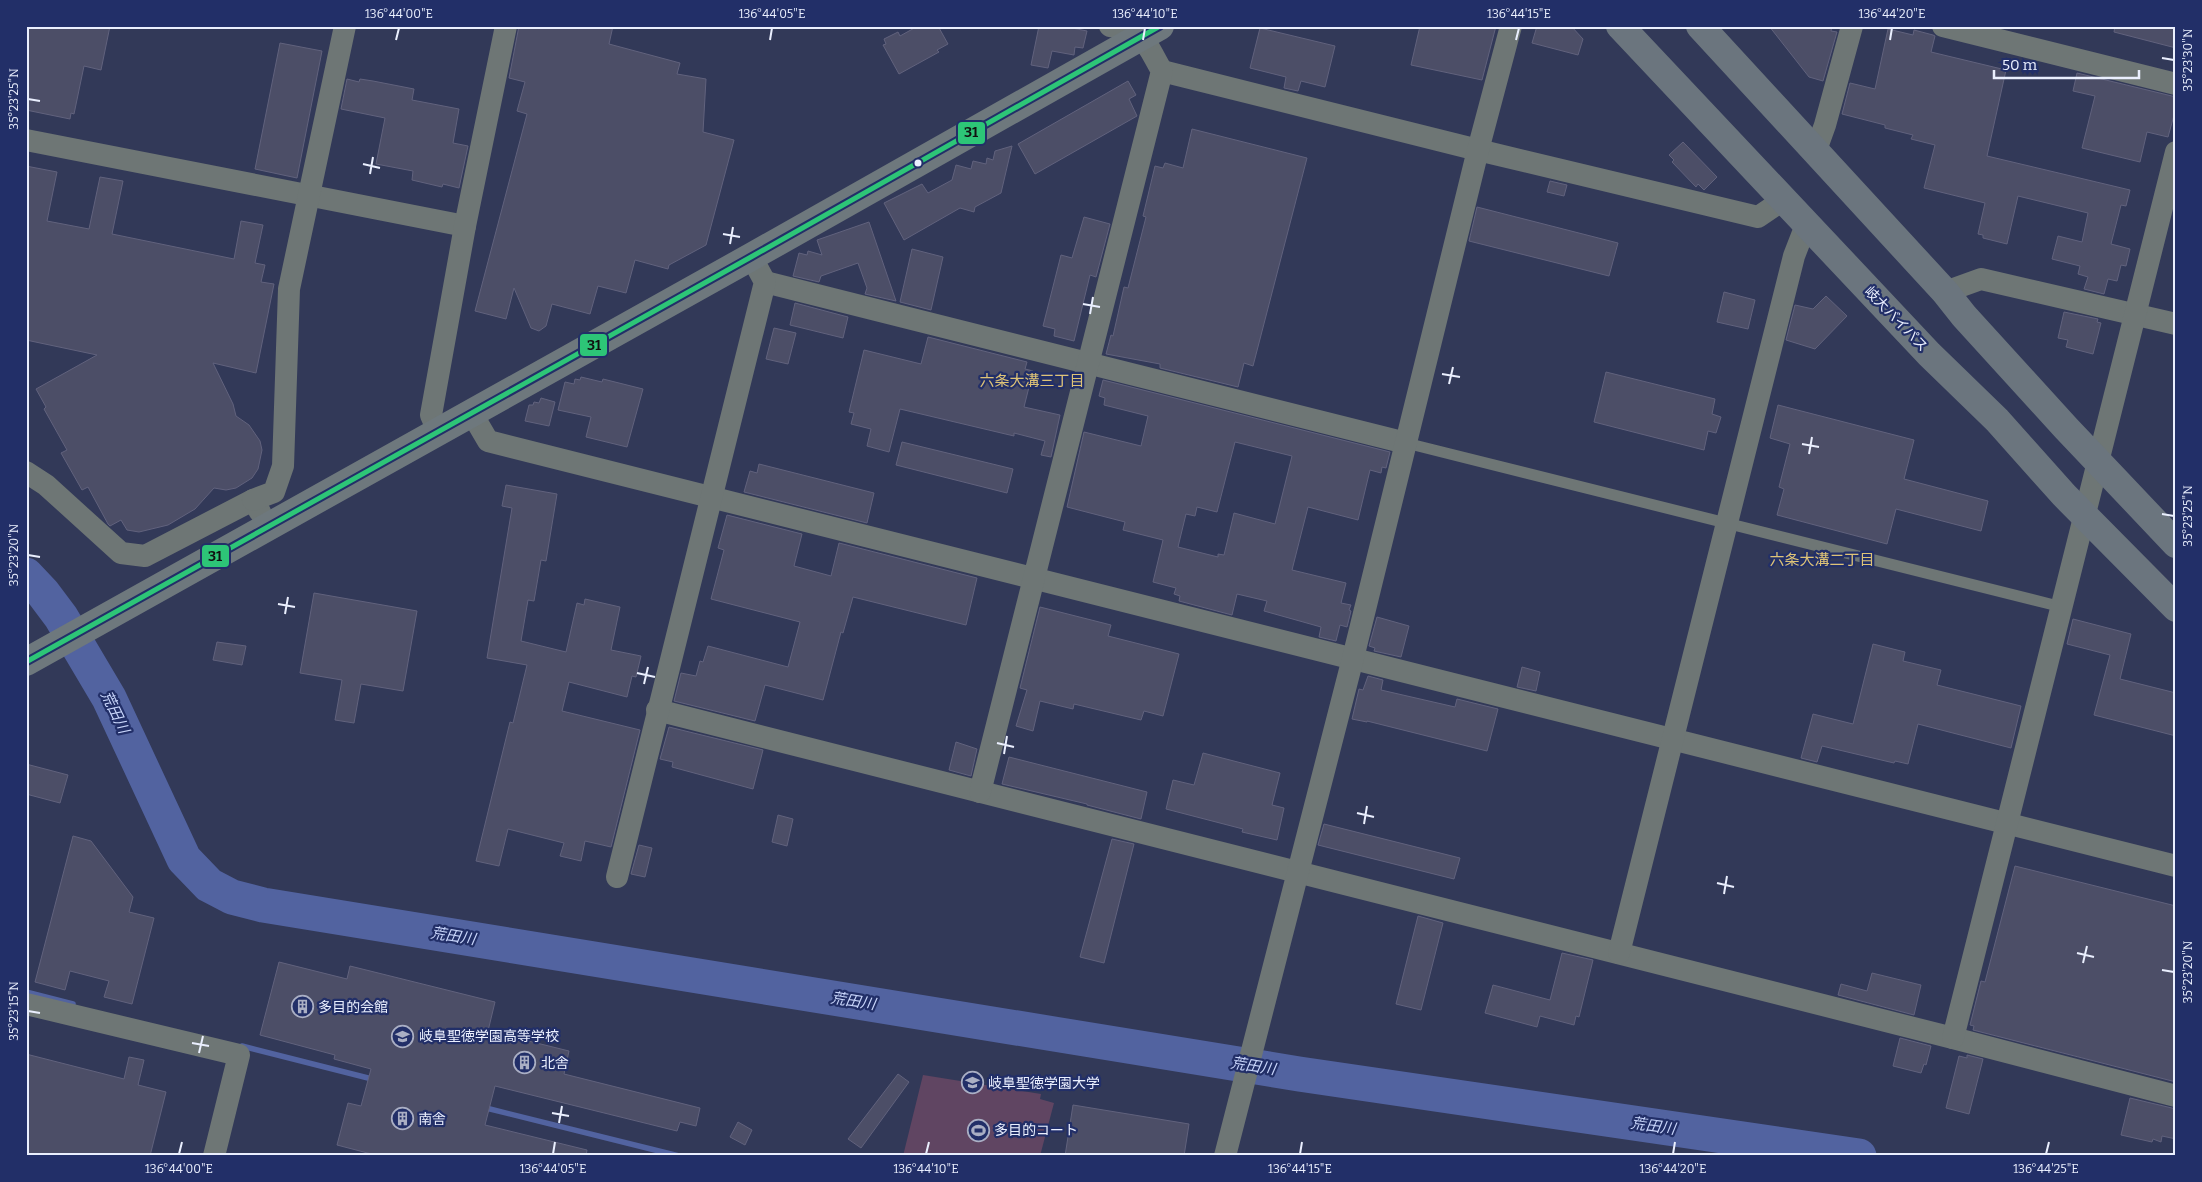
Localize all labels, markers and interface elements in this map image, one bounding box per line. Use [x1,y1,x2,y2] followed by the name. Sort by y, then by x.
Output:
[365,7,433,21] text: 136°44'00"E
[739,7,805,21] text: 136°44'05"E
[1112,7,1178,21] text: 136°44'10"E
[1487,7,1551,21] text: 136°44'15"E
[1859,7,1925,21] text: 136°44'20"E
[2181,28,2195,91] text: 35°23'30"N
[1994,48,2140,80] scale bar
[2002,56,2038,74] text: 50 m
[7,68,21,130] text: 35°23'25"N
[957,121,986,145] line badge: 31
[964,124,978,141] text: 31
[913,158,923,168] unlabelled marker
[1861,283,1931,355] street label: 岐大バイパス
[579,333,608,357] line badge: 31
[587,337,601,354] text: 31
[979,372,1085,390] district label: 六条大溝三丁目
[2181,485,2195,547] text: 35°23'25"N
[7,523,21,586] text: 35°23'20"N
[201,544,230,568] line badge: 31
[208,548,222,565] text: 31
[1769,551,1875,569] district label: 六条大溝二丁目
[97,688,134,738] water label: 荒田川
[429,924,479,949] water label: 荒田川
[2181,940,2195,1003] text: 35°23'20"N
[7,981,21,1041] text: 35°23'15"N
[829,989,879,1014] water label: 荒田川
[290,995,314,1019] building icon: 多目的会館
[318,999,388,1016] place label: 多目的会館
[391,1024,415,1048] school or university icon: 岐阜聖徳学園高等学校
[419,1028,559,1045] place label: 岐阜聖徳学園高等学校
[513,1051,537,1075] building icon: 北舎
[1229,1054,1279,1079] water label: 荒田川
[541,1055,569,1072] place label: 北舎
[960,1071,984,1095] school or university icon: 岐阜聖徳学園大学
[988,1075,1100,1092] place label: 岐阜聖徳学園大学
[390,1107,414,1131] building icon: 南舎
[418,1111,446,1128] place label: 南舎
[1629,1114,1679,1138] water label: 荒田川
[966,1118,990,1142] sports icon: 多目的コート
[994,1122,1078,1139] place label: 多目的コート
[145,1162,213,1176] text: 136°44'00"E
[520,1162,586,1176] text: 136°44'05"E
[893,1162,959,1176] text: 136°44'10"E
[1268,1162,1332,1176] text: 136°44'15"E
[1640,1162,1706,1176] text: 136°44'20"E
[2013,1162,2079,1176] text: 136°44'25"E

